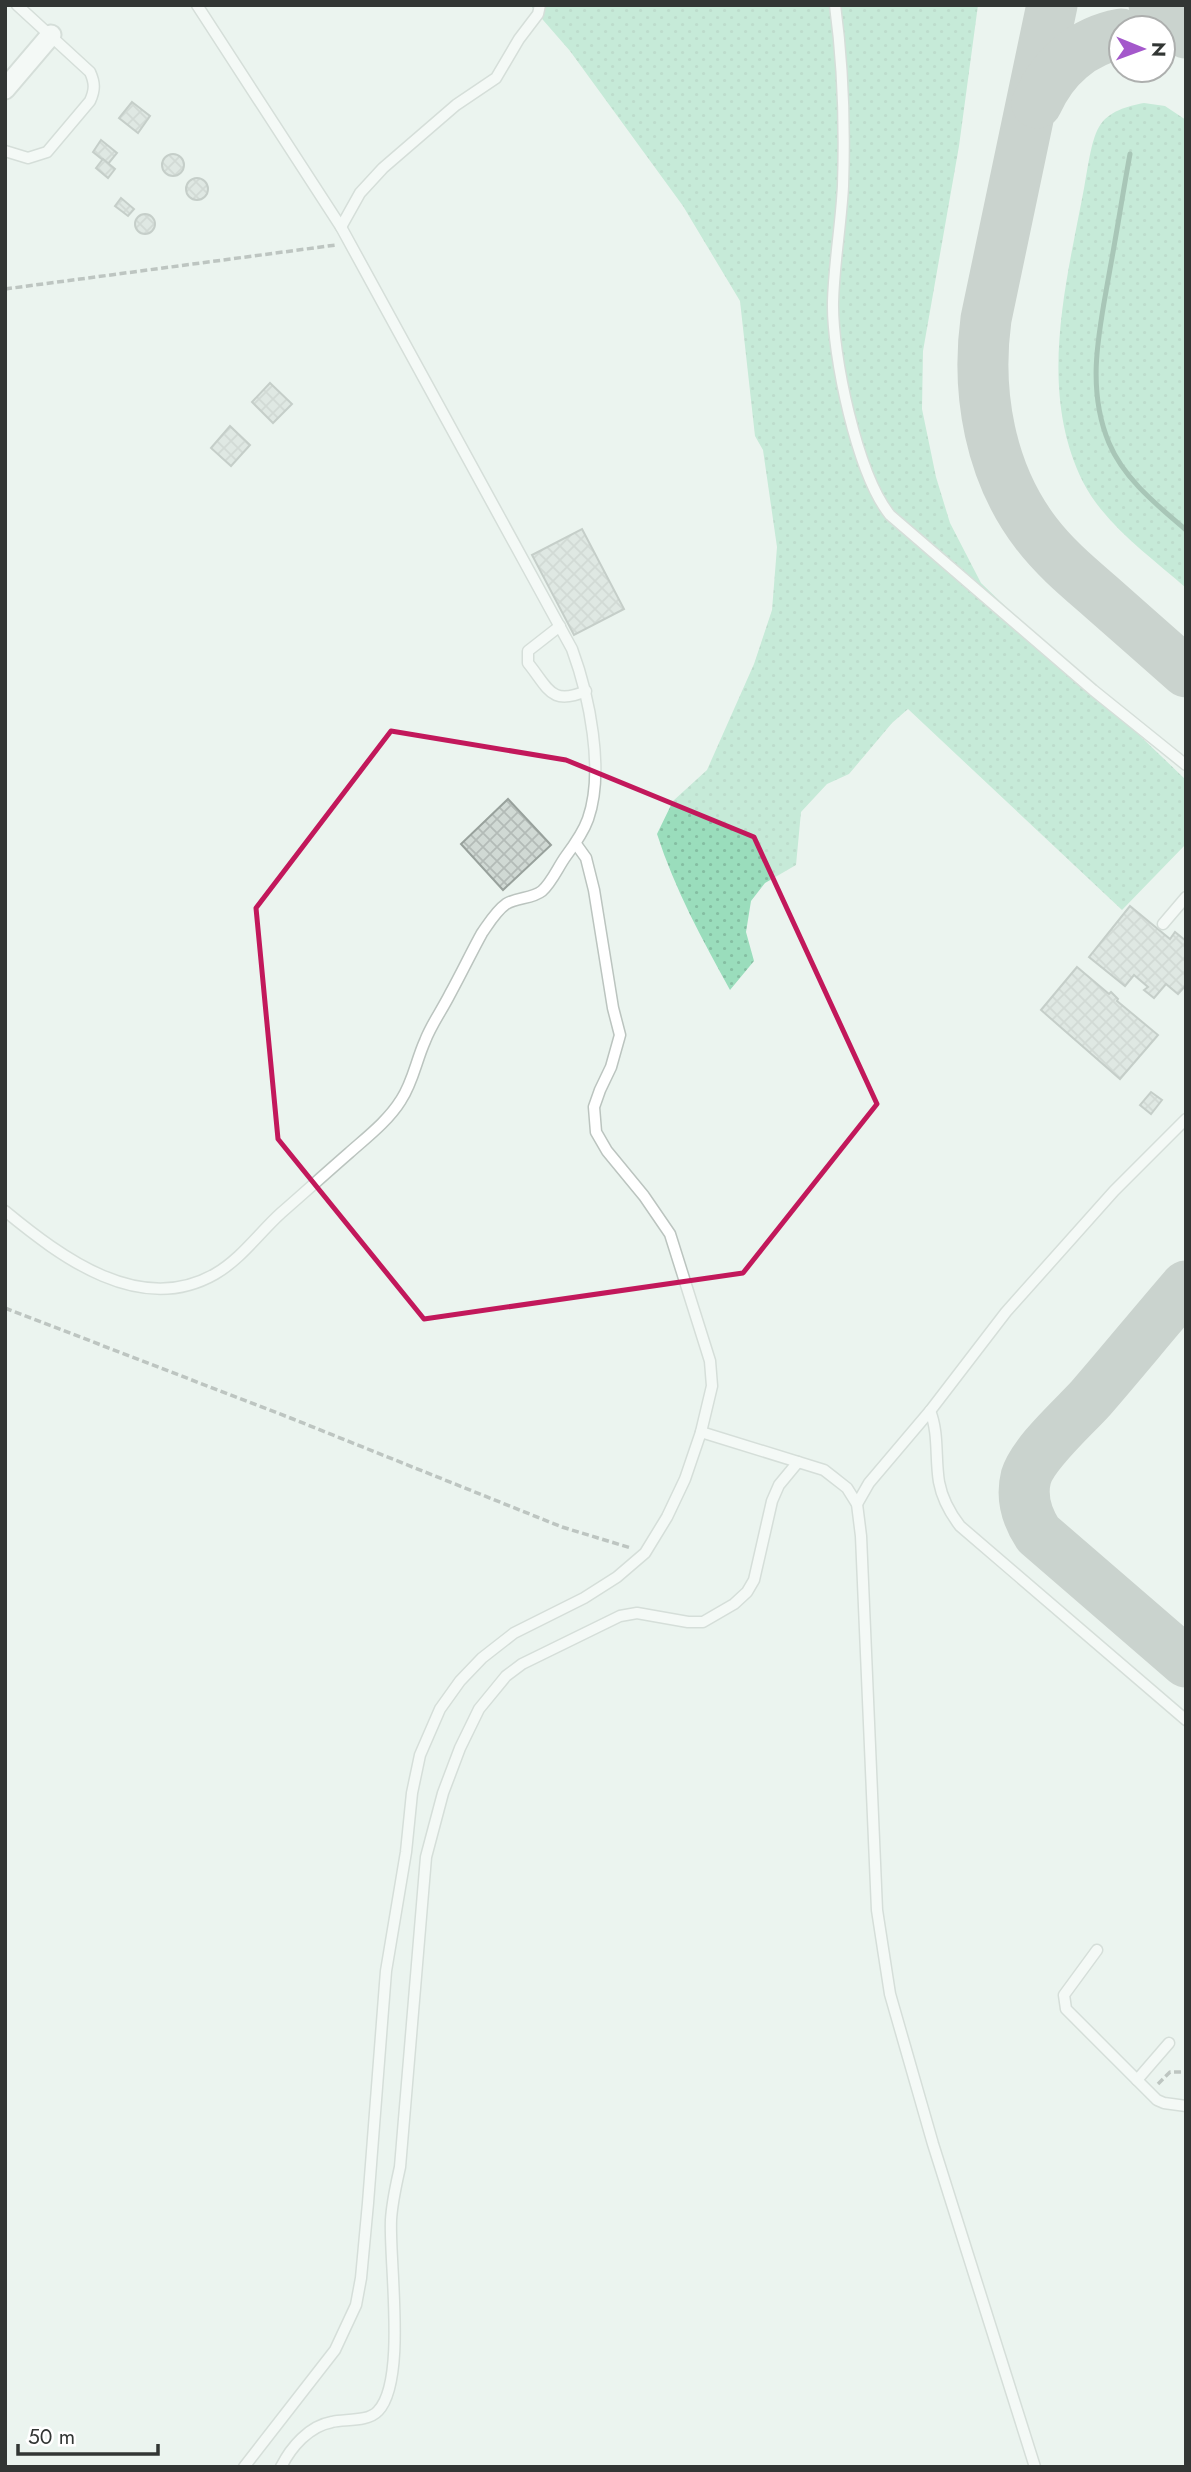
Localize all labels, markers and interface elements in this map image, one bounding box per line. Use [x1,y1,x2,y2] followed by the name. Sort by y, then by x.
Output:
[1107,14,1177,84] north arrow
[1145,42,1172,57] text: N
[18,2412,158,2456] scale bar
[28,2422,75,2452] text: 50 m

